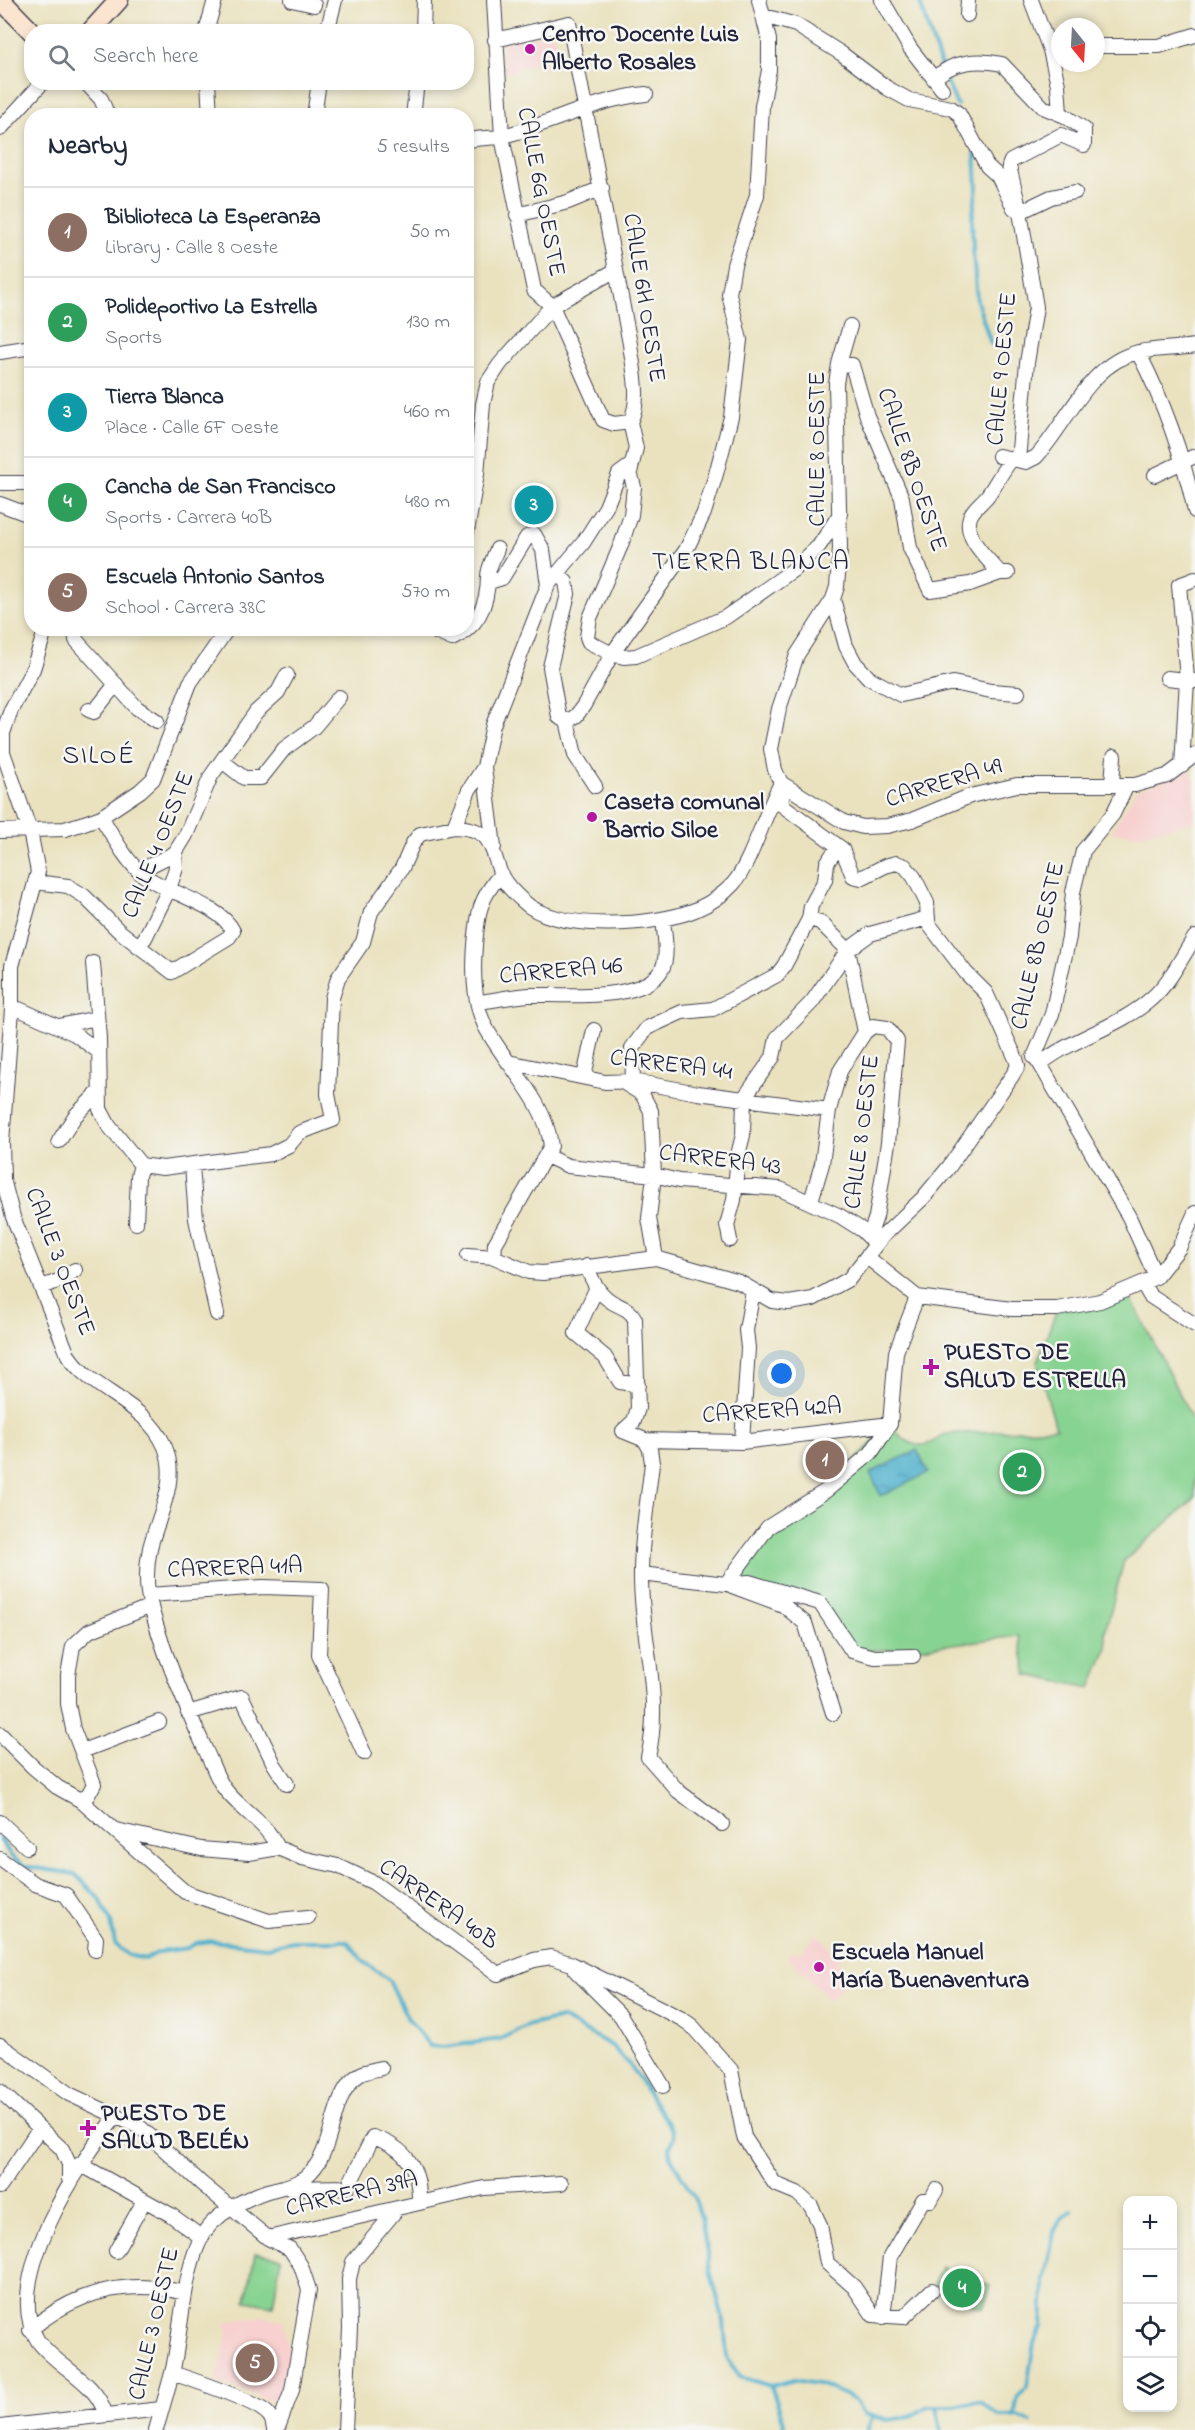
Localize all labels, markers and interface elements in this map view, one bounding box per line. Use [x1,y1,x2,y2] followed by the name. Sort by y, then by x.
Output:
[542,18,739,81] place label: Centro Docente Luis Alberto Rosales
[1051,18,1105,72] north arrow
[24,24,474,90] search box
[45,41,78,74] icon: search
[93,41,198,73] text: Search here
[523,42,537,56] marker: Centro Docente Luis Alberto Rosales
[506,104,574,280] street label: CALLE 6G OESTE
[48,128,127,166] text: Nearby
[377,133,450,162] text: 5 results
[105,202,321,234] text: Biblioteca La Esperanza
[612,211,674,385] street label: CALLE 6H OESTE
[64,218,71,247] text: 1
[409,218,450,247] text: 50 m
[105,234,278,263] text: Library · Calle 8 Oeste
[979,291,1027,447] street label: CALLE 9 OESTE
[105,292,317,324] text: Polideportivo La Estrella
[63,308,72,337] text: 2
[406,308,450,337] text: 130 m
[105,324,162,353] text: Sports
[801,371,836,527] street label: CALLE 8 OESTE
[105,382,224,414] text: Tierra Blanca
[867,383,955,557] street label: CALLE 8B OESTE
[63,398,72,427] text: 3
[404,398,450,427] text: 460 m
[105,414,279,443] text: Place · Calle 6F Oeste
[105,472,336,504] text: Cancha de San Francisco
[514,482,554,528] pin: 3
[63,488,72,517] text: 4
[405,488,450,517] text: 480 m
[105,504,272,533] text: Sports · Carrera 40B
[652,544,850,582] district label: TIERRA BLANCA
[105,562,325,594] text: Escuela Antonio Santos
[62,578,73,607] text: 5
[401,578,450,607] text: 570 m
[105,594,266,623] text: School · Carrera 38C
[63,738,135,776] district label: SILOÉ
[881,749,1007,818] street label: CARRERA 49
[114,766,204,924] street label: CALLE 4 OESTE
[603,786,764,849] place label: Caseta comunal Barrio Siloe
[585,810,599,824] marker: Caseta comunal Barrio Siloe
[1003,859,1075,1033] street label: CALLE 8B OESTE
[498,949,624,995] street label: CARRERA 46
[608,1041,734,1091] street label: CARRERA 44
[836,1053,890,1211] street label: CALLE 8 OESTE
[657,1136,783,1186] street label: CARRERA 43
[15,1183,103,1341] street label: CALLE 3 OESTE
[944,1336,1126,1399] place label: PUESTO DE SALUD ESTRELLA
[922,1358,940,1376] marker: PUESTO DE SALUD ESTRELLA
[767,1359,796,1388] your location
[701,1390,843,1434] street label: CARRERA 42A
[806,1438,844,1482] pin: 1
[1002,1450,1042,1494] pin: 2
[167,1549,303,1589] street label: CARRERA 41A
[371,1851,505,1959] street label: CARRERA 40B
[831,1936,1029,1999] place label: Escuela Manuel María Buenaventura
[812,1960,826,1974] marker: Escuela Manuel María Buenaventura
[101,2097,249,2160] place label: PUESTO DE SALUD BELÉN
[79,2119,97,2137] marker: PUESTO DE SALUD BELÉN
[282,2163,422,2227] street label: CARRERA 39A
[1123,2196,1177,2412] map controls
[1123,2196,1177,2250] button: +
[120,2244,190,2404] street label: CALLE 3 OESTE
[1123,2250,1177,2304] button: −
[942,2266,982,2310] pin: 4
[1123,2304,1177,2358] button: locate
[236,2340,274,2386] pin: 5
[1123,2358,1177,2412] button: layers

